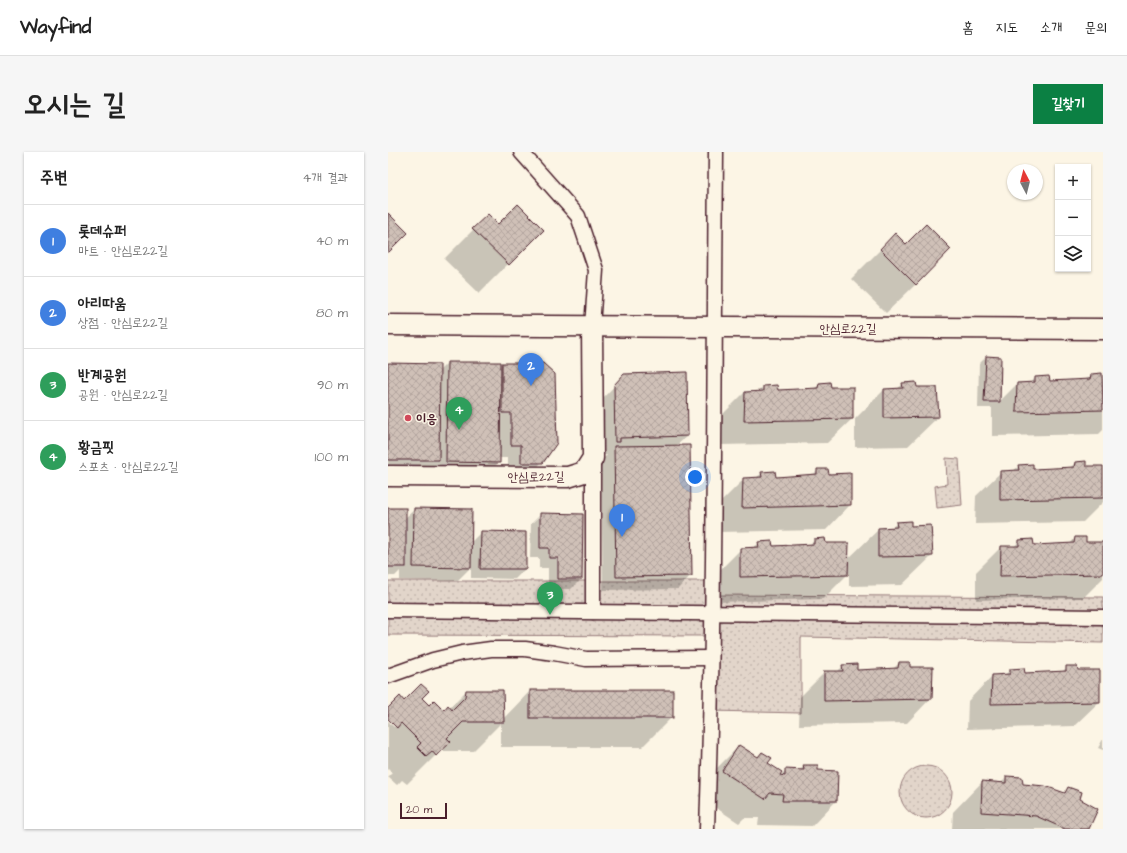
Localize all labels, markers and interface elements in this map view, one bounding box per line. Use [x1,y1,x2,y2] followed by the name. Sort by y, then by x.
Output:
[20,14,91,41] text: Wayfind
[962,18,973,38] text: 홈
[995,18,1018,38] text: 지도
[1040,18,1062,38] text: 소개
[1084,18,1107,38] text: 문의
[1033,84,1103,124] button: 길찾기
[24,85,125,124] text: 오시는 길
[1007,164,1043,200] north arrow
[1055,164,1091,272] map controls
[1055,164,1091,200] button: +
[40,166,67,190] text: 주변
[303,169,348,187] text: 4개 결과
[1055,200,1091,236] button: −
[78,221,126,242] text: 롯데슈퍼
[52,232,54,250] text: 1
[316,232,348,250] text: 40 m
[1055,236,1091,272] button: layers
[78,242,168,260] text: 마트 · 안심로22길
[78,293,126,314] text: 아리따움
[49,304,57,322] text: 2
[316,304,348,322] text: 80 m
[78,314,168,332] text: 상점 · 안심로22길
[820,320,876,338] street label: 안심로22길
[518,353,544,386] pin: 2
[78,365,126,386] text: 반계공원
[50,376,56,394] text: 3
[317,376,348,394] text: 90 m
[78,386,168,404] text: 공원 · 안심로22길
[446,397,472,430] pin: 4
[416,410,437,428] place label: 이응
[403,413,413,423] marker: 이응
[78,437,114,458] text: 황금핏
[49,448,57,466] text: 4
[315,448,348,466] text: 100 m
[78,458,178,476] text: 스포츠 · 안심로22길
[685,467,705,487] your location
[507,468,565,486] street label: 안심로22길
[609,504,635,537] pin: 1
[537,582,563,615] pin: 3
[400,801,447,820] scale bar
[406,802,432,817] text: 20 m

